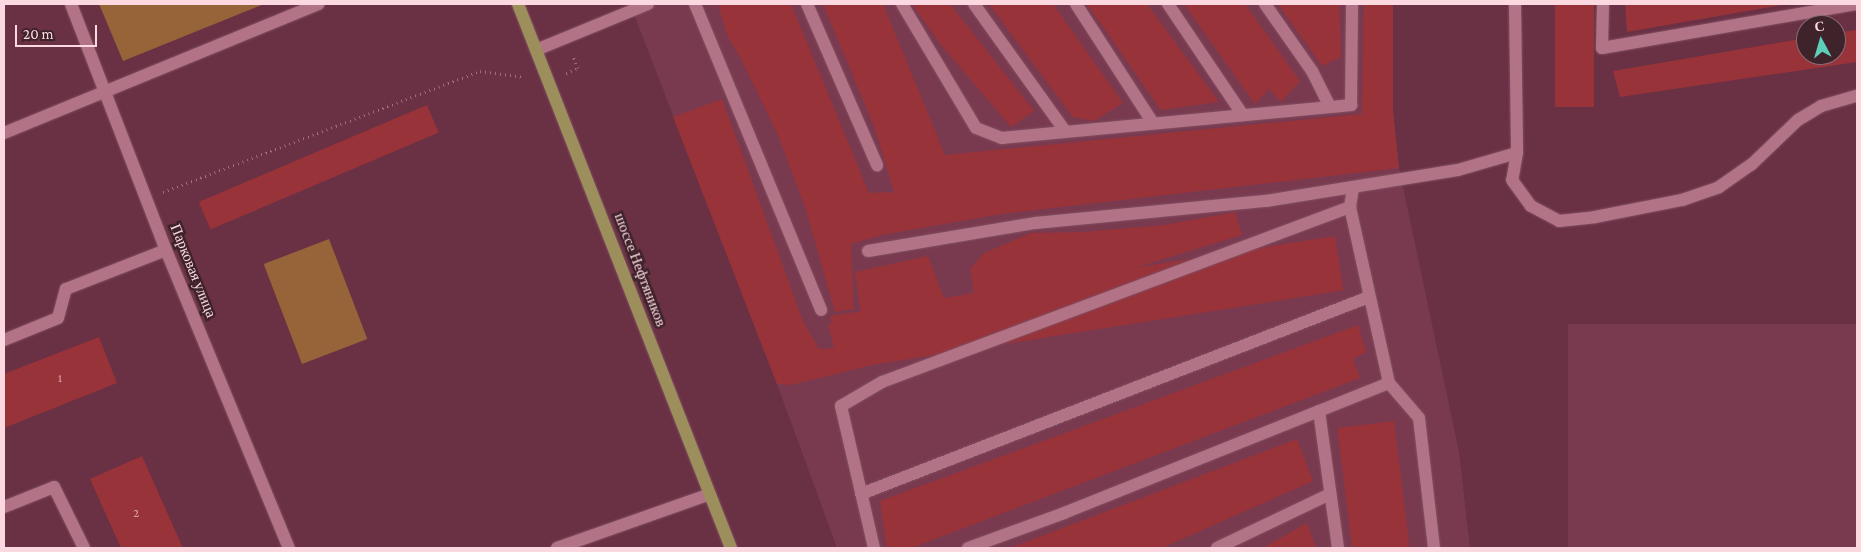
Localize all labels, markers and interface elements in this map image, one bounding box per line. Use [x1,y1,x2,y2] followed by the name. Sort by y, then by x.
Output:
[18,15,100,47] scale bar
[1796,15,1846,65] north arrow
[1814,18,1825,35] text: С
[23,26,54,42] text: 20 m
[610,211,670,329] street label: шоссе Нефтяников
[166,222,220,320] street label: Парковая улица
[58,372,62,386] house number: 1
[133,507,139,521] house number: 2

